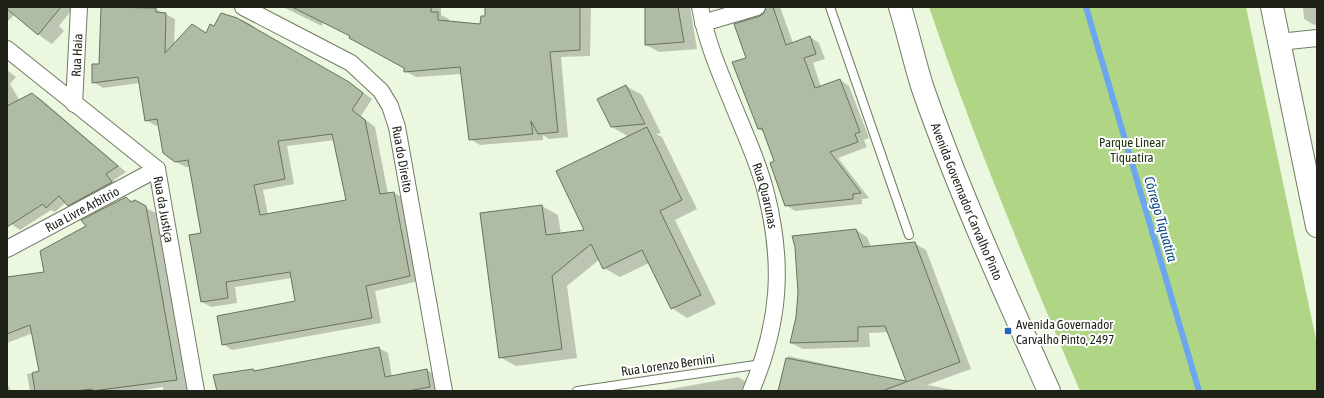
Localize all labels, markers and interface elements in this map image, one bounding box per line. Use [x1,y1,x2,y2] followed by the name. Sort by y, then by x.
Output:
[68,33,85,77] street label: Rua Haia
[928,121,1006,282] street label: Avenida Governador Carvalho Pinto
[389,125,416,194] street label: Rua do Direito
[1099,135,1165,165] park label: Parque Linear Tiquatira
[750,160,781,230] street label: Rua Quarunas
[1141,174,1181,264] water label: Córrego Tiquatira
[151,175,177,244] street label: Rua da Justiça
[42,183,122,235] street label: Rua Livre Arbitrio
[1016,317,1114,347] place label: Avenida Governador Carvalho Pinto, 2497
[1003,326,1013,336] marker: Avenida Governador Carvalho Pinto, 2497
[620,351,716,379] street label: Rua Lorenzo Bernini

